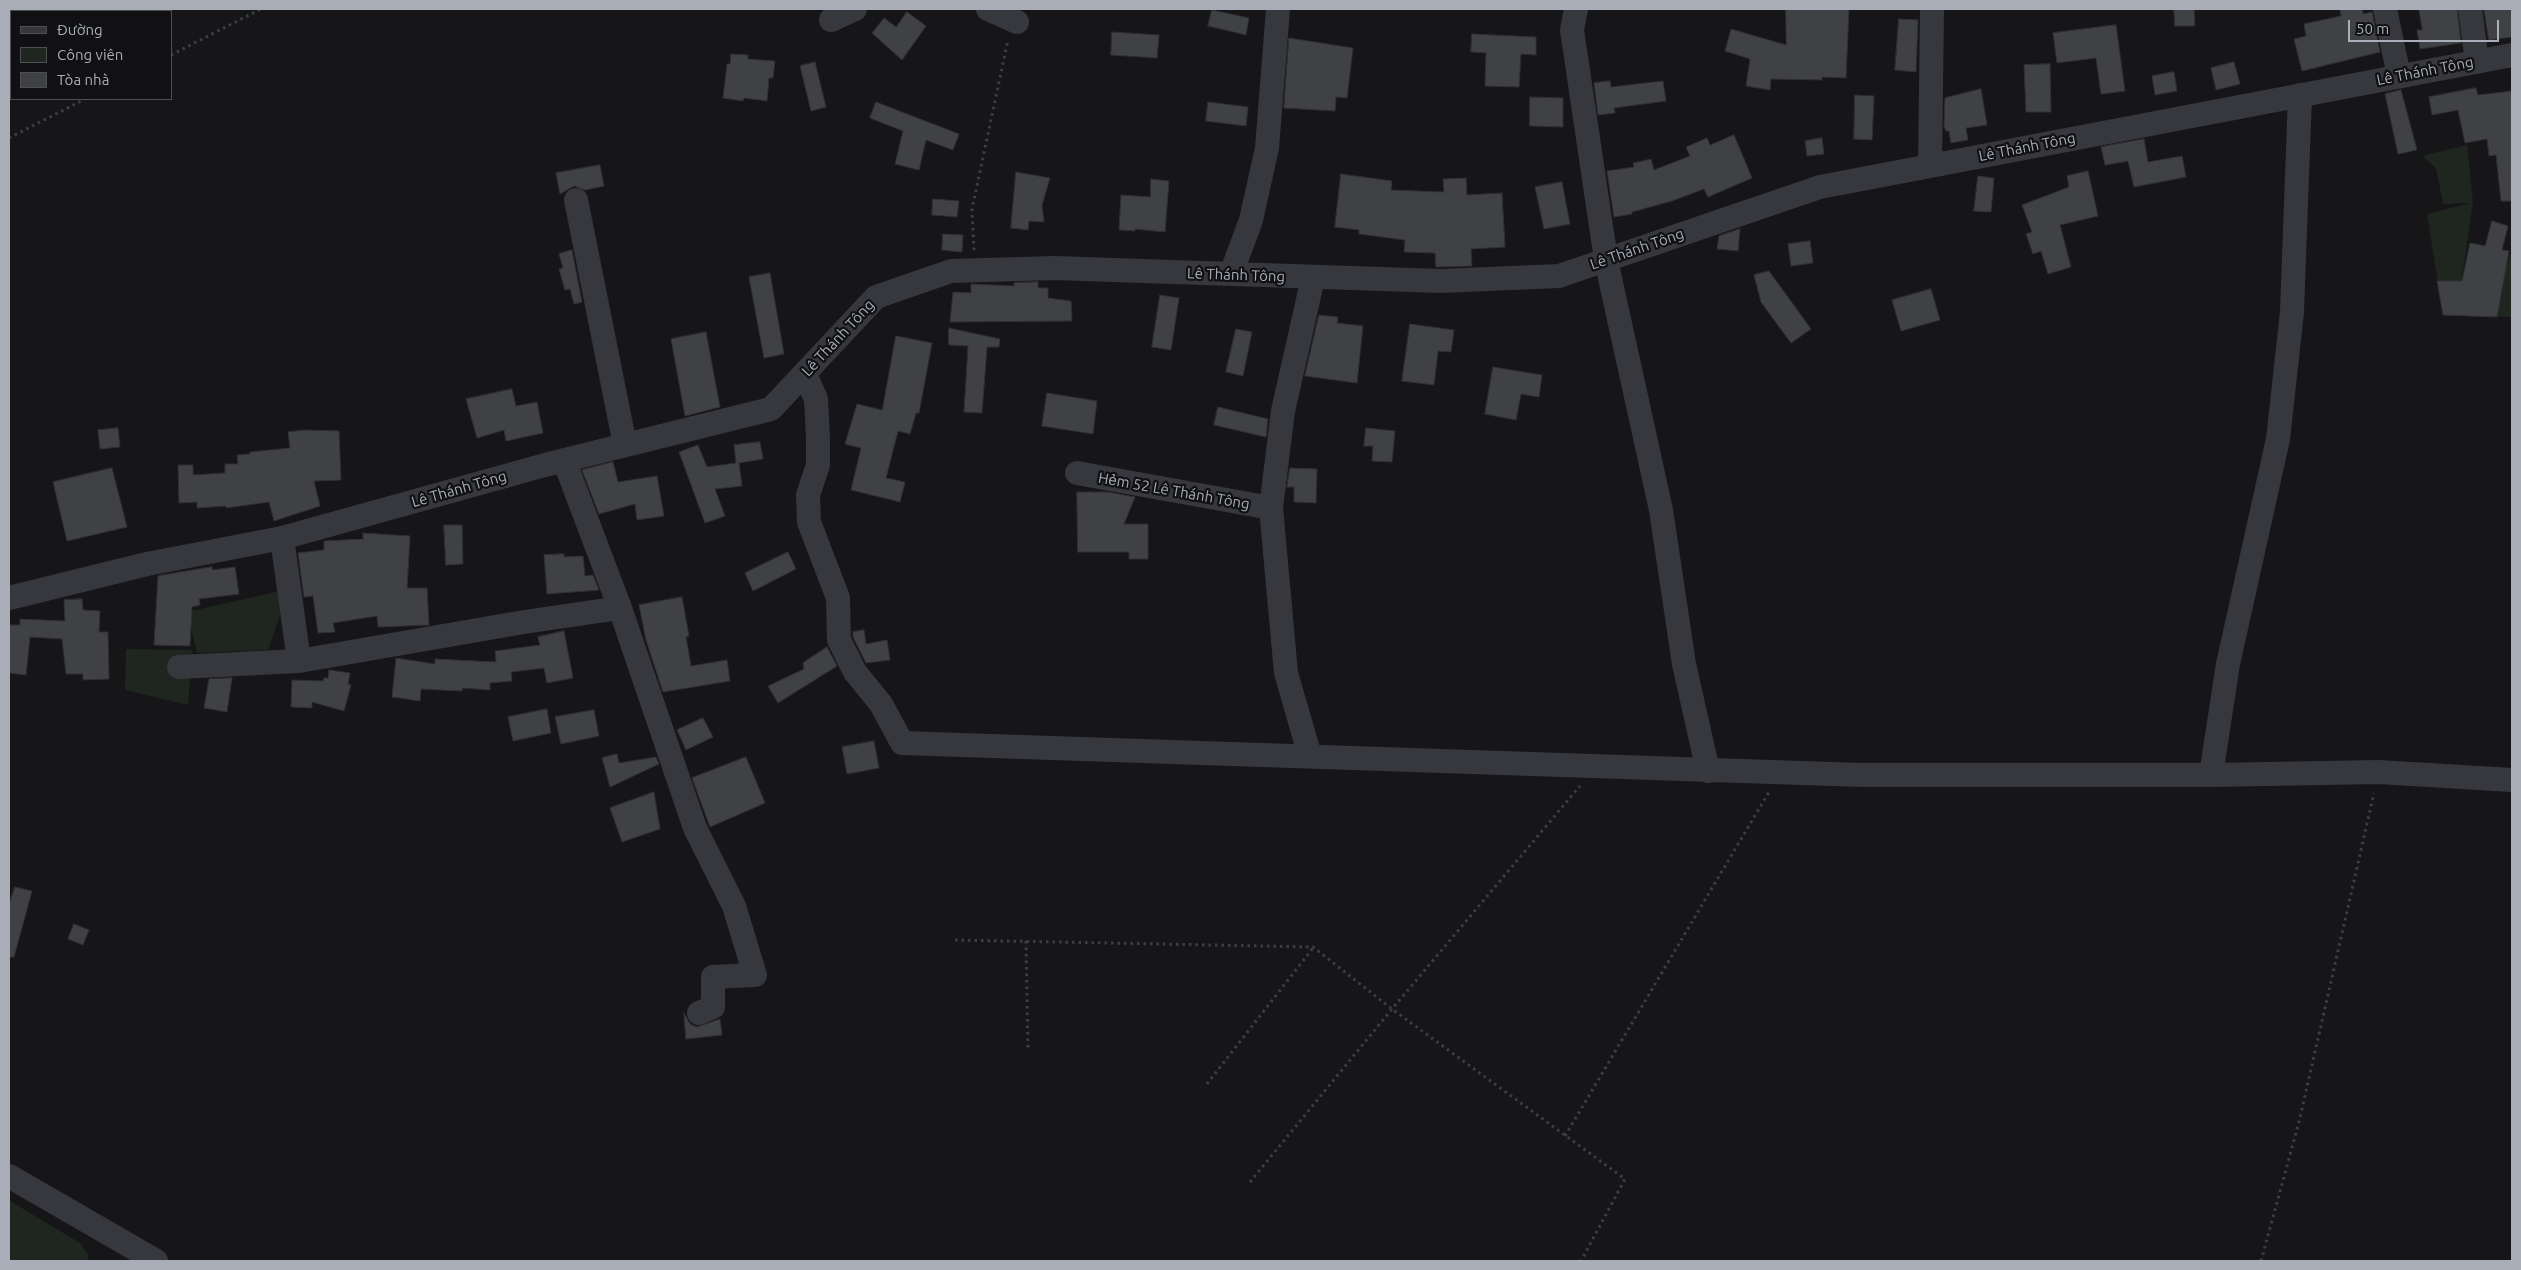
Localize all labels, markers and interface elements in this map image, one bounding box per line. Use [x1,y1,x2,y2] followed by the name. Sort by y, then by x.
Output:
[10,10,172,100] legend
[2351,10,2502,42] scale bar
[2356,20,2389,37] text: 50 m
[57,21,103,38] text: Đường
[57,46,123,63] text: Công viên
[2375,53,2475,89] street label: Lê Thánh Tông
[57,71,109,88] text: Tòa nhà
[1977,129,2077,165] street label: Lê Thánh Tông
[1588,225,1686,273] street label: Lê Thánh Tông
[1187,264,1285,286] street label: Lê Thánh Tông
[798,296,878,380] street label: Lê Thánh Tông
[409,467,509,511] street label: Lê Thánh Tông
[1097,469,1251,513] street label: Hẻm 52 Lê Thánh Tông

